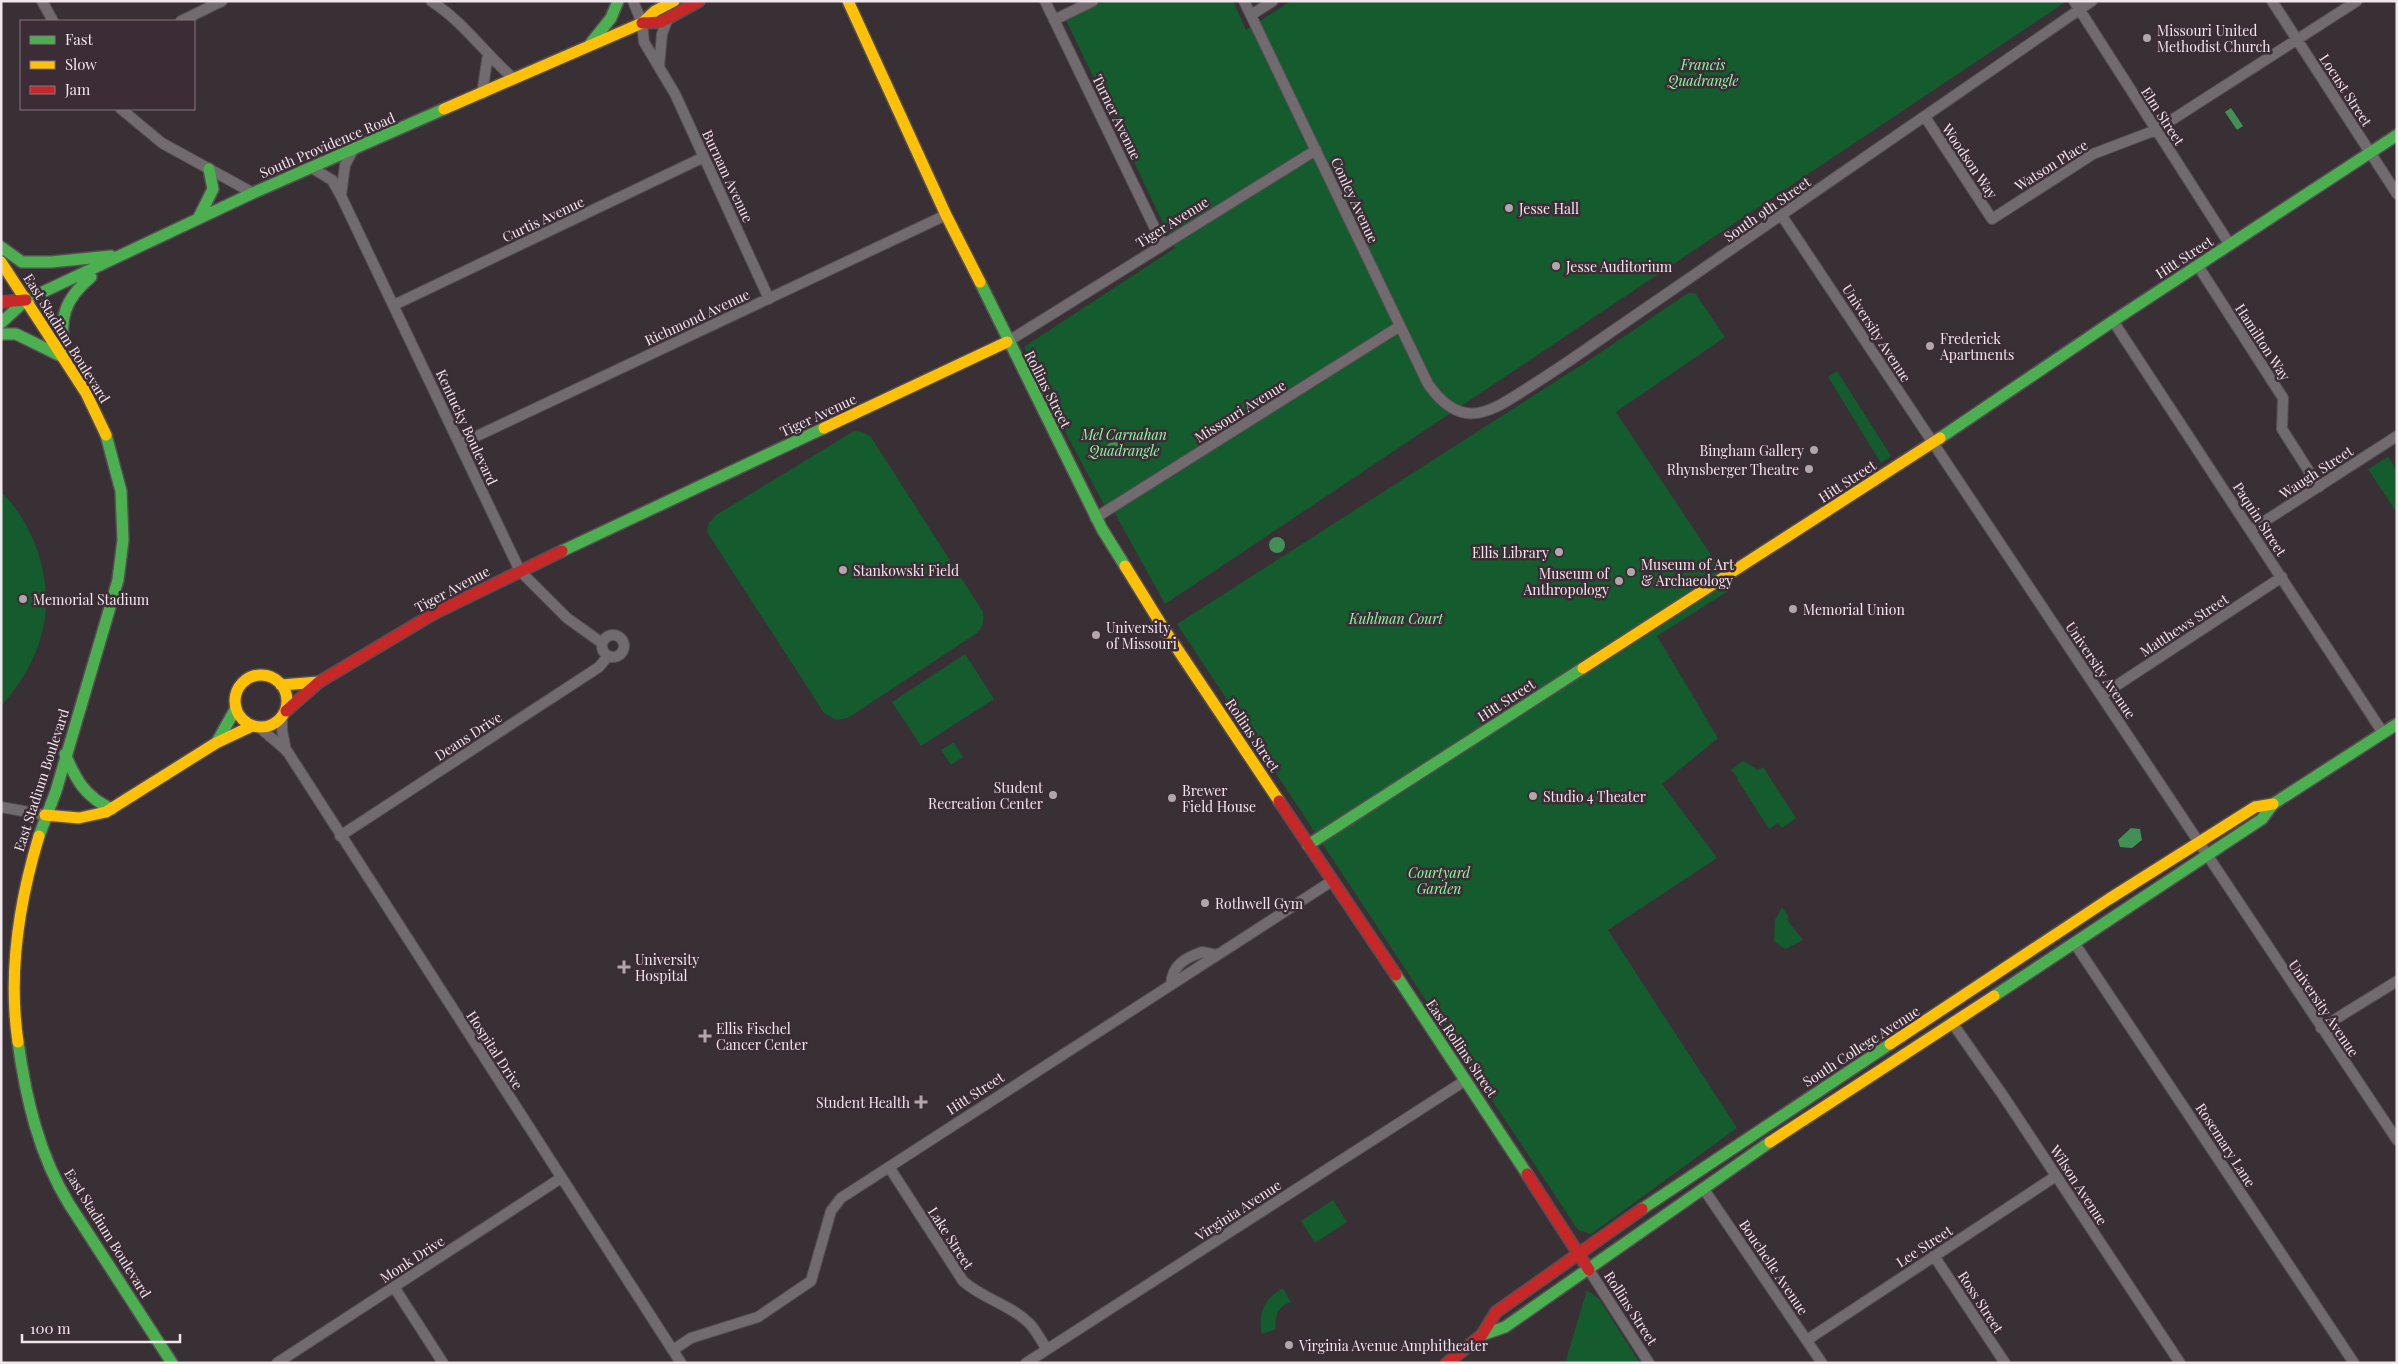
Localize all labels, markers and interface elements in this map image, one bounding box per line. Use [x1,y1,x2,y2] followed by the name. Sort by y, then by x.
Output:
[20,20,195,110] legend
[2157,21,2271,56] place label: Missouri United Methodist Church
[65,29,94,49] text: Fast
[2141,32,2153,44] marker: Missouri United Methodist Church
[2315,50,2377,131] street label: Locust Street
[65,54,97,74] text: Slow
[1666,55,1739,90] park label: Francis Quadrangle
[1088,71,1146,163] street label: Turner Avenue
[64,79,91,99] text: Jam
[2137,83,2190,150] street label: Elm Street
[256,108,398,182] street label: South Providence Road
[1937,119,2002,202] street label: Woodson Way
[698,127,758,225] street label: Burnam Avenue
[2010,135,2091,195] street label: Watson Place
[1327,154,1383,246] street label: Conley Avenue
[1720,172,1815,246] street label: South 9th Street
[499,192,587,246] street label: Curtis Avenue
[1132,192,1212,252] street label: Tiger Avenue
[1518,199,1579,218] place label: Jesse Hall
[1503,202,1515,214] marker: Jesse Hall
[2152,231,2217,283] street label: Hitt Street
[1565,257,1673,276] place label: Jesse Auditorium
[1550,260,1562,272] marker: Jesse Auditorium
[19,270,115,406] street label: East Stadium Boulevard
[1838,280,1916,386] street label: University Avenue
[641,284,753,350] street label: Richmond Avenue
[2231,300,2295,384] street label: Hamilton Way
[1939,329,2014,364] place label: Frederick Apartments
[1924,340,1936,352] marker: Frederick Apartments
[1020,347,1076,432] street label: Rollins Street
[432,366,502,488] street label: Kentucky Boulevard
[1191,375,1289,447] street label: Missouri Avenue
[777,389,859,441] street label: Tiger Avenue
[1080,425,1167,460] park label: Mel Carnahan Quadrangle
[1700,441,1804,460] place label: Bingham Gallery
[2275,441,2357,503] street label: Waugh Street
[1808,444,1820,456] marker: Bingham Gallery
[1815,455,1880,507] street label: Hitt Street
[1667,460,1799,479] place label: Rhynsberger Theatre
[1803,463,1815,475] marker: Rhynsberger Theatre
[2229,478,2292,561] street label: Paquin Street
[1472,543,1549,562] place label: Ellis Library
[1553,546,1565,558] marker: Ellis Library
[1641,555,1735,590] place label: Museum of Art & Archaeology
[411,561,493,617] street label: Tiger Avenue
[853,561,959,580] place label: Stankowski Field
[837,564,849,576] marker: Stankowski Field
[1523,564,1610,599] place label: Museum of Anthropology
[1625,566,1637,578] marker: Museum of Art & Archaeology
[1613,575,1625,587] marker: Museum of Anthropology
[2136,589,2233,661] street label: Matthews Street
[33,590,150,609] place label: Memorial Stadium
[17,593,29,605] marker: Memorial Stadium
[1803,600,1905,619] place label: Memorial Union
[1787,603,1799,615] marker: Memorial Union
[1348,609,1444,628] park label: Kuhlman Court
[1106,618,1177,653] place label: University of Missouri
[2062,618,2140,722] street label: University Avenue
[1090,629,1102,641] marker: University of Missouri
[1474,674,1539,726] street label: Hitt Street
[1222,695,1285,776] street label: Rollins Street
[9,706,73,854] street label: East Stadium Boulevard
[431,707,505,765] street label: Deans Drive
[928,778,1044,813] place label: Student Recreation Center
[1182,781,1256,816] place label: Brewer Field House
[1543,787,1647,806] place label: Studio 4 Theater
[1047,789,1059,801] marker: Student Recreation Center
[1527,790,1539,802] marker: Studio 4 Theater
[1166,792,1178,804] marker: Brewer Field House
[1408,863,1470,898] park label: Courtyard Garden
[1215,894,1304,913] place label: Rothwell Gym
[1199,897,1211,909] marker: Rothwell Gym
[635,950,699,985] place label: University Hospital
[2285,956,2363,1060] street label: University Avenue
[617,960,631,974] marker: University Hospital
[1422,995,1502,1102] street label: East Rollins Street
[1799,1001,1923,1091] street label: South College Avenue
[462,1007,528,1093] street label: Hospital Drive
[716,1019,808,1054] place label: Ellis Fischel Cancer Center
[698,1029,712,1043] marker: Ellis Fischel Cancer Center
[943,1067,1008,1119] street label: Hitt Street
[816,1093,911,1112] place label: Student Health
[914,1095,928,1109] marker: Student Health
[2192,1099,2260,1191] street label: Rosemary Lane
[2045,1140,2112,1229] street label: Wilson Avenue
[60,1165,156,1301] street label: East Stadium Boulevard
[1191,1175,1285,1245] street label: Virginia Avenue
[924,1203,979,1274] street label: Lake Street
[1735,1216,1813,1318] street label: Bouchelle Avenue
[1892,1220,1957,1271] street label: Lee Street
[376,1231,448,1287] street label: Monk Drive
[1600,1267,1663,1349] street label: Rollins Street
[1954,1267,2009,1338] street label: Ross Street
[22,1312,180,1344] scale bar
[30,1318,71,1338] text: 100 m
[1298,1336,1489,1355] place label: Virginia Avenue Amphitheater
[1283,1339,1295,1351] marker: Virginia Avenue Amphitheater

